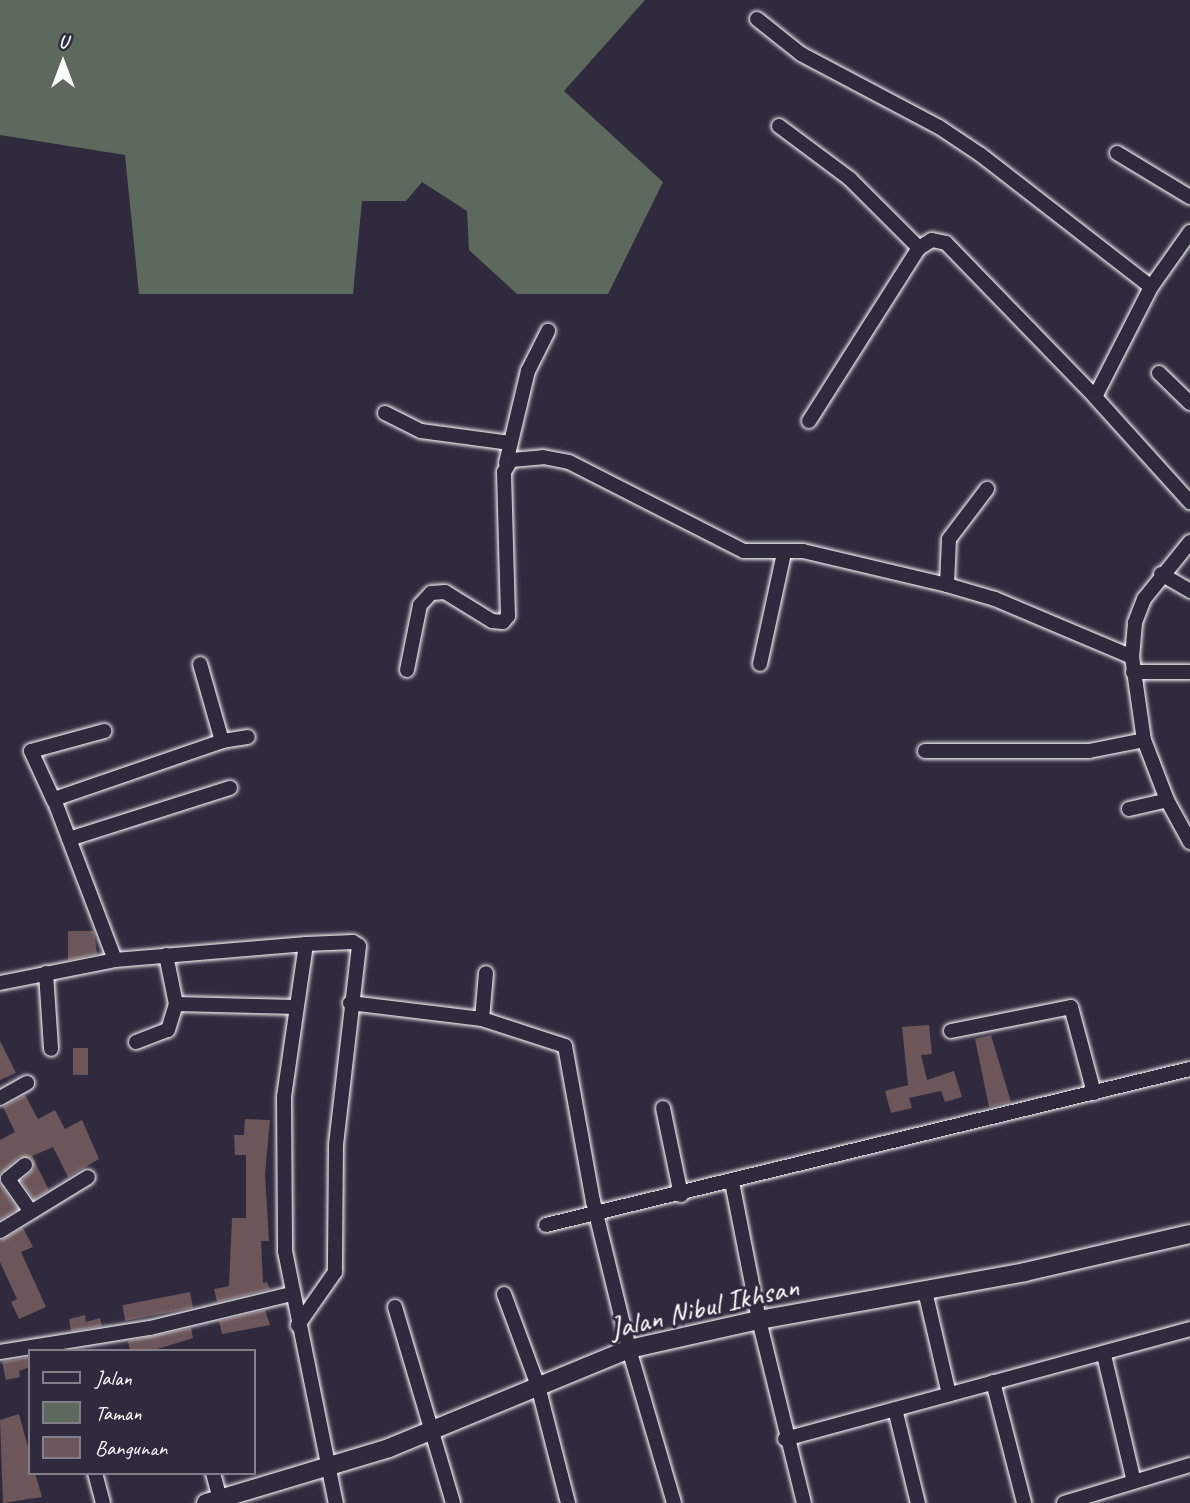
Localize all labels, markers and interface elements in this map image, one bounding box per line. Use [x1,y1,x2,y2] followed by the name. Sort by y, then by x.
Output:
[28,28,98,98] north arrow
[58,30,68,54] text: U
[605,1268,803,1346] street label: Jalan Nibul Ikhsan
[28,1349,256,1475] legend
[95,1365,132,1391] text: Jalan
[95,1400,142,1426] text: Taman
[95,1435,167,1461] text: Bangunan

